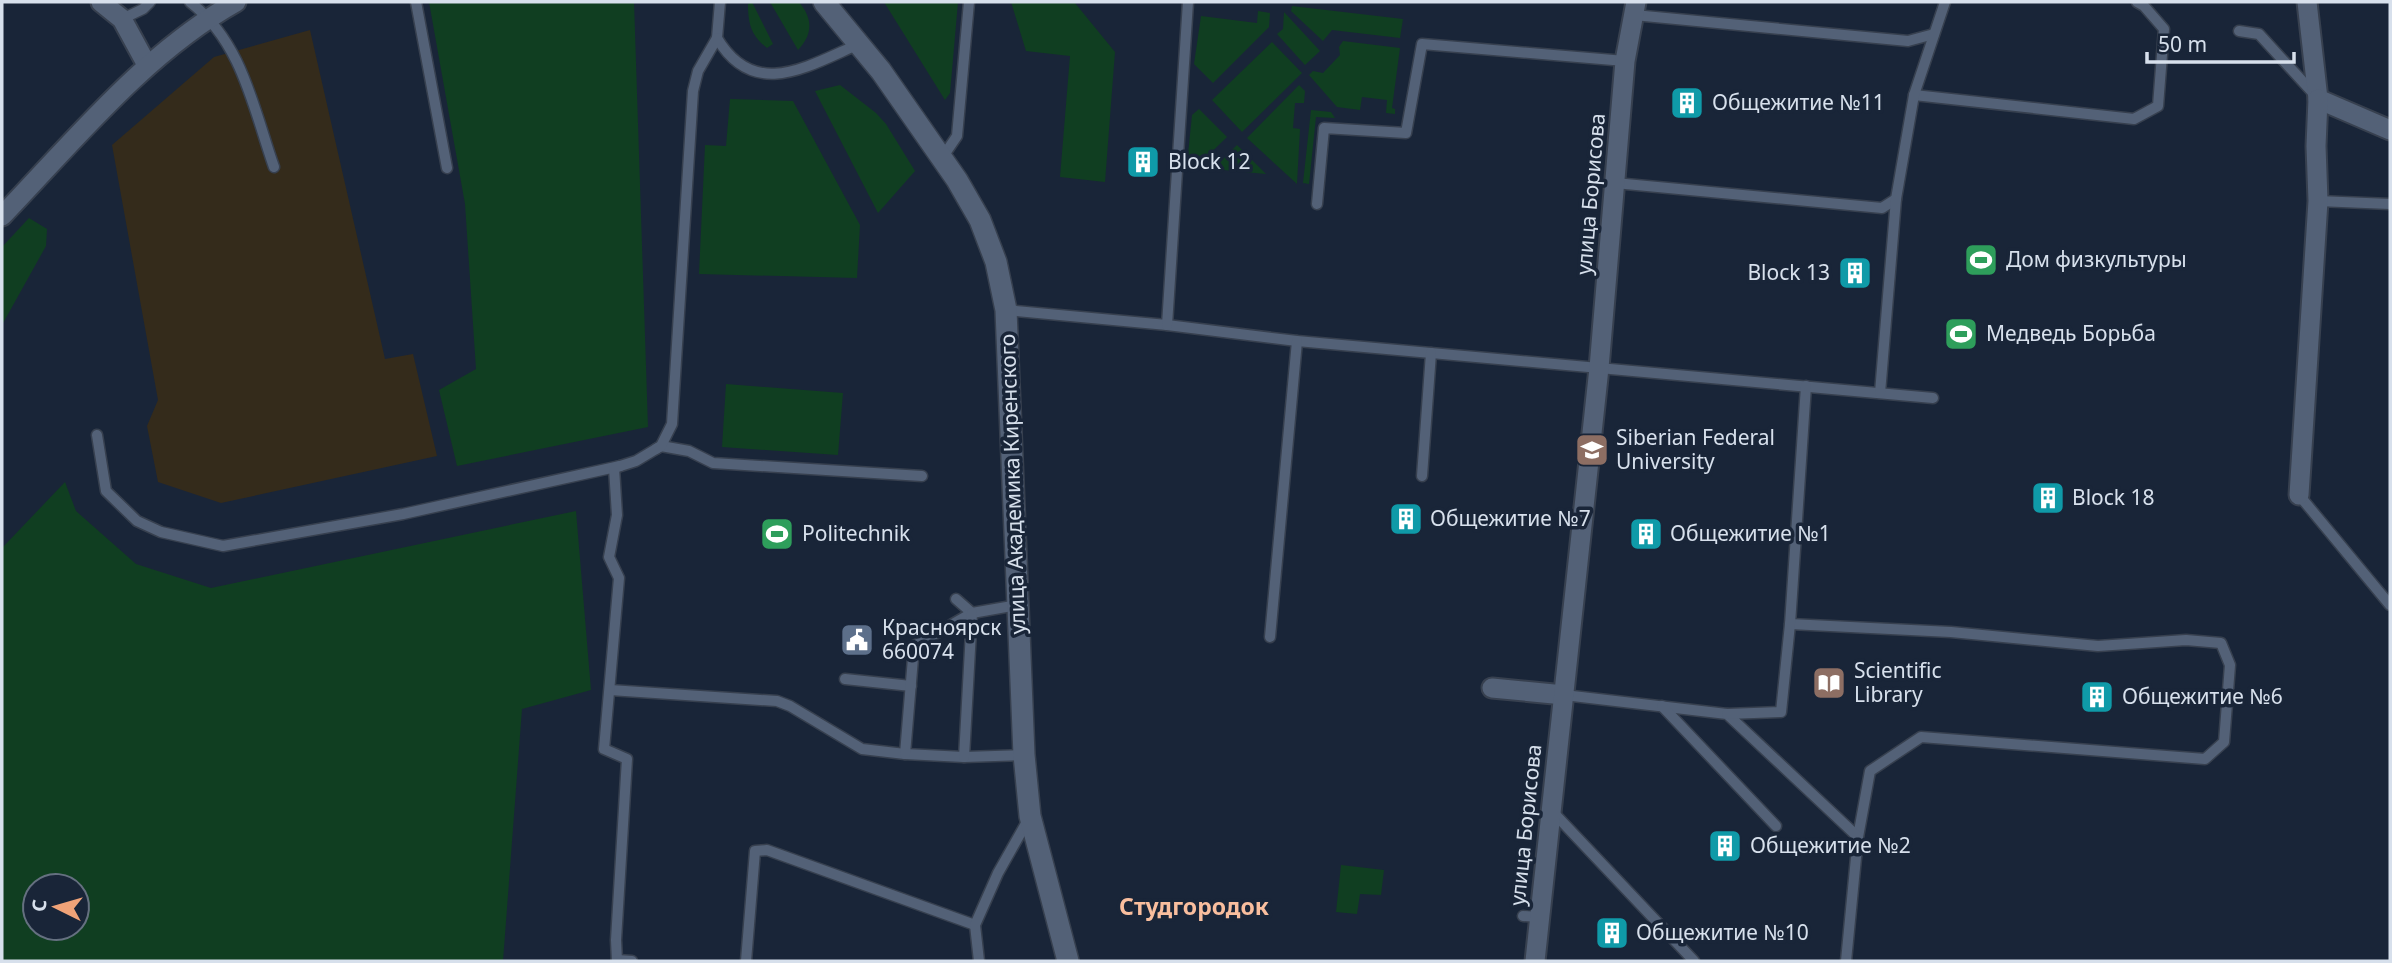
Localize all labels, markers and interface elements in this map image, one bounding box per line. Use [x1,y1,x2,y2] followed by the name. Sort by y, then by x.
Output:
[2147,21,2294,65] scale bar
[2158,30,2207,58] text: 50 m
[1668,84,1706,122] building icon: Общежитие №11
[1712,88,1885,116] place label: Общежитие №11
[1569,112,1611,276] street label: улица Борисова
[1124,143,1162,181] building icon: Block 12
[1168,147,1251,175] place label: Block 12
[1962,241,2000,279] sports icon: Дом физкультуры
[2006,245,2187,273] place label: Дом физкультуры
[1836,254,1874,292] building icon: Block 13
[1747,258,1830,286] place label: Block 13
[1942,315,1980,353] sports icon: Медведь Борьба
[1986,319,2156,347] place label: Медведь Борьба
[993,333,1031,635] street label: улица Академика Киренского
[1616,423,1775,475] place label: Siberian Federal University
[1573,431,1611,469] school or university icon: Siberian Federal University
[2029,479,2067,517] building icon: Block 18
[2072,483,2155,511] place label: Block 18
[1387,500,1425,538] building icon: Общежитие №7
[1430,504,1591,532] place label: Общежитие №7
[758,515,796,553] sports icon: Politechnik
[1627,515,1665,553] building icon: Общежитие №1
[802,519,911,547] place label: Politechnik
[1670,519,1831,547] place label: Общежитие №1
[882,613,1001,665] place label: Красноярск 660074
[838,621,876,659] public building icon: Красноярск 660074
[1854,656,1942,708] place label: Scientific Library
[1810,664,1848,702] library icon: Scientific Library
[2078,678,2116,716] building icon: Общежитие №6
[2122,682,2283,710] place label: Общежитие №6
[1503,743,1547,907] street label: улица Борисова
[1706,827,1744,865] building icon: Общежитие №2
[1750,831,1911,859] place label: Общежитие №2
[21,872,91,942] north arrow
[1119,890,1270,922] district label: Студгородок
[26,898,53,913] text: С
[1593,914,1631,952] building icon: Общежитие №10
[1636,918,1809,946] place label: Общежитие №10

